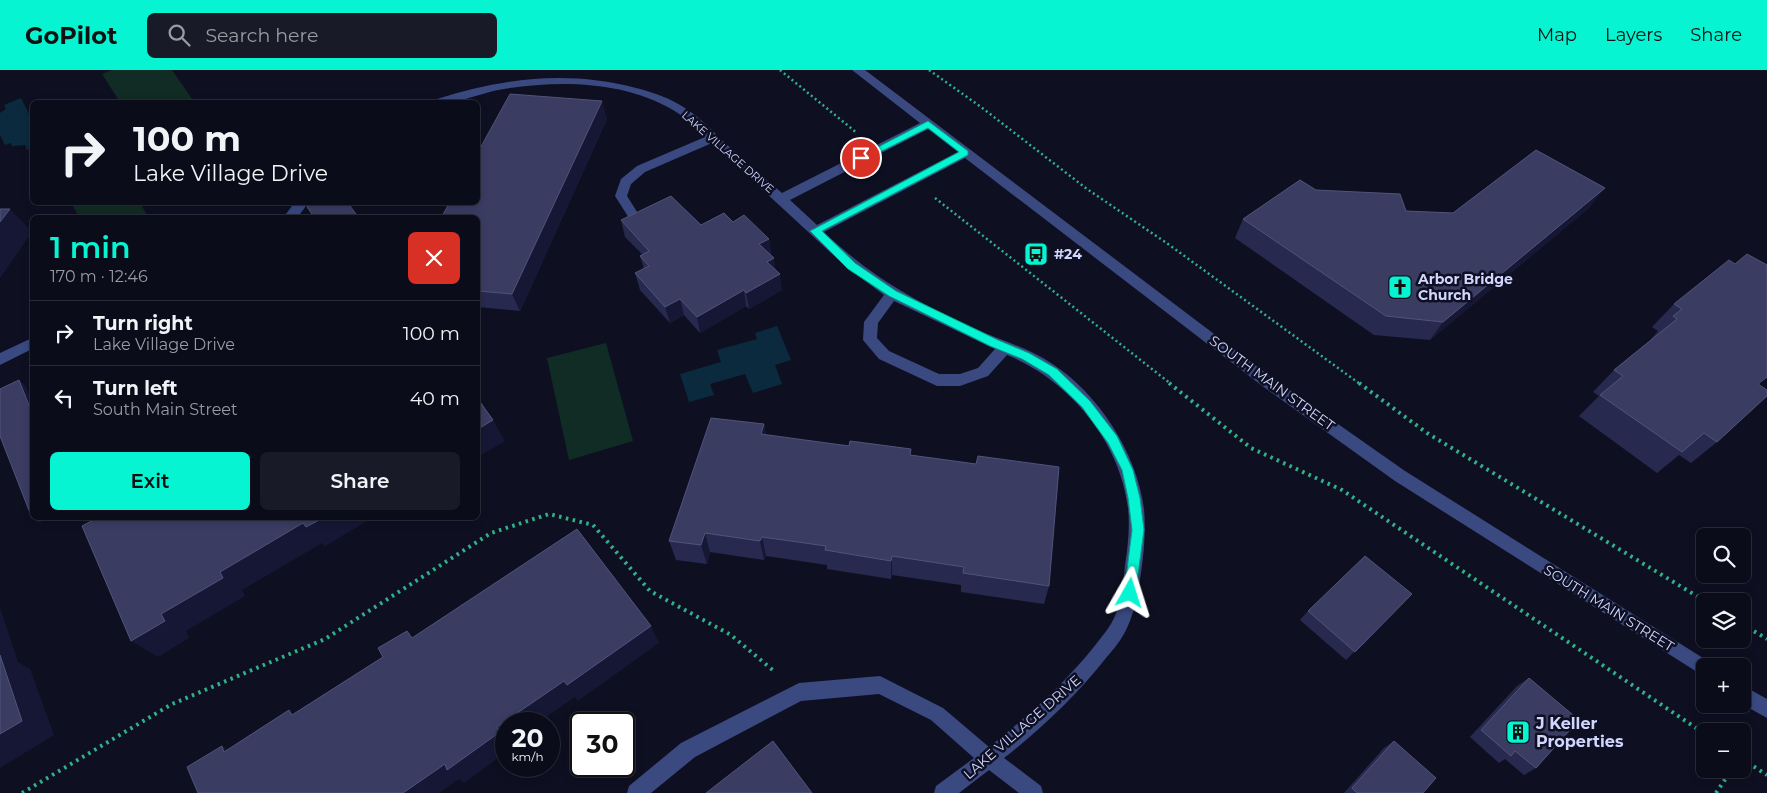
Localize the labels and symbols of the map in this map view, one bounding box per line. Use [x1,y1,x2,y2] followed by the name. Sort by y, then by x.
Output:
[679,108,777,196] street label: LAKE VILLAGE DRIVE
[840,137,882,179] pin
[1023,241,1049,267] bus stop icon: #24
[1054,245,1082,263] place label: #24
[1417,270,1513,304] place label: Arbor Bridge Church
[1387,274,1413,300] church icon: Arbor Bridge Church
[1206,332,1338,434] street label: SOUTH MAIN STREET
[1540,561,1678,655] street label: SOUTH MAIN STREET
[1103,566,1155,618] position arrow
[960,671,1084,783] street label: LAKE VILLAGE DRIVE
[570,712,635,777] speed limit sign: 30
[1535,714,1624,751] place label: J Keller Properties
[1505,719,1531,745] building icon: J Keller Properties

